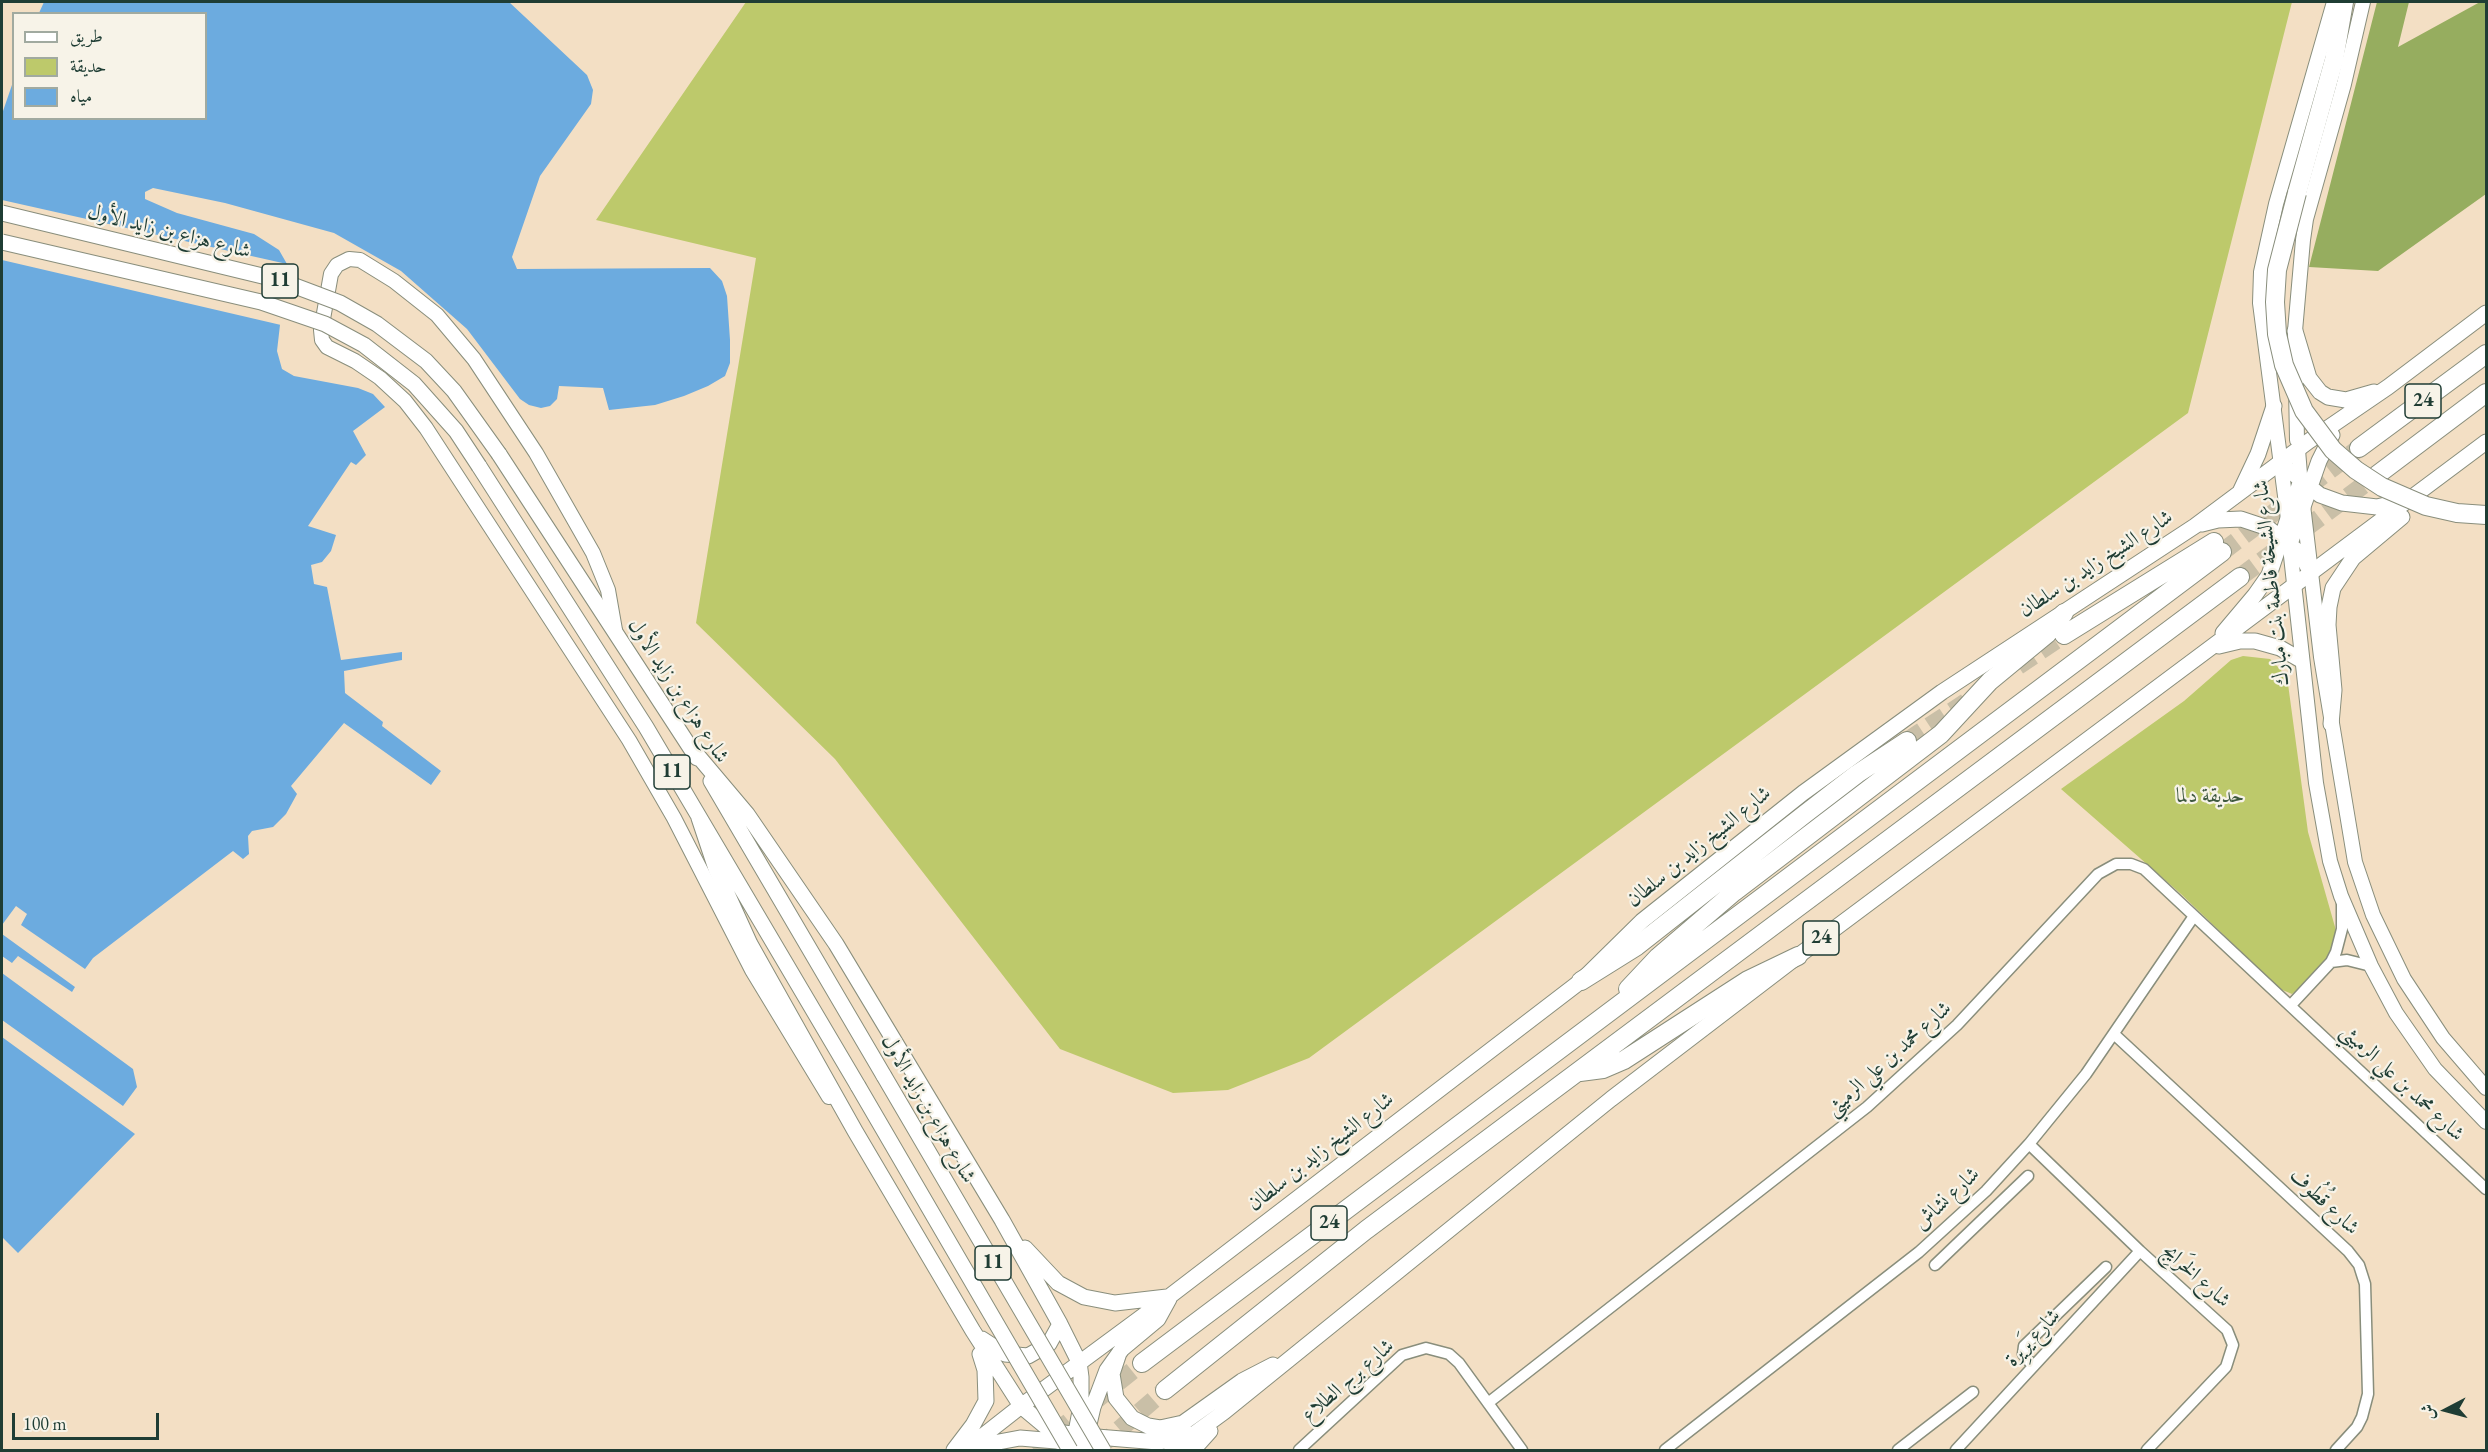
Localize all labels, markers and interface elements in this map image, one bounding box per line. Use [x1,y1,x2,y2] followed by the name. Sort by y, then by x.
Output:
[12,12,207,120] legend
[70,24,103,47] text: طريق
[70,54,106,77] text: حديقة
[70,84,92,107] text: مياه
[85,200,253,264] street label: شارع هزاع بن زايد الأول
[262,264,298,298] road number: 11
[2405,384,2441,418] road number: 24
[2249,479,2295,687] street label: شارع الشيخة فاطمة بنت مبارك
[2014,505,2178,623] street label: شارع الشيخ زايد بن سلطان
[622,614,734,768] street label: شارع هزاع بن زايد الأول
[654,755,690,789] road number: 11
[1622,781,1776,913] street label: شارع الشيخ زايد بن سلطان
[2176,783,2244,809] park label: حديقة دلما
[1803,921,1839,955] road number: 24
[1821,996,1957,1122] street label: شارع محمد بن علي الرميثي
[2335,1019,2469,1147] street label: شارع محمد بن علي الرميثي
[875,1030,981,1188] street label: شارع هزاع بن زايد الأول
[1243,1087,1399,1217] street label: شارع الشيخ زايد بن سلطان
[1909,1162,1985,1236] street label: شارع نشاش
[2284,1163,2364,1241] street label: شارع قُطُوف
[1311,1206,1347,1240] road number: 24
[2156,1239,2236,1313] street label: شارع الخَرايِج
[975,1246,1011,1280] road number: 11
[2000,1304,2066,1372] street label: شارع يَريِرة
[1297,1334,1399,1428] street label: شارع برج الطلاع
[2416,1380,2476,1440] north arrow
[15,1401,162,1439] scale bar
[2416,1403,2439,1421] text: ش
[23,1412,67,1435] text: 100 m

